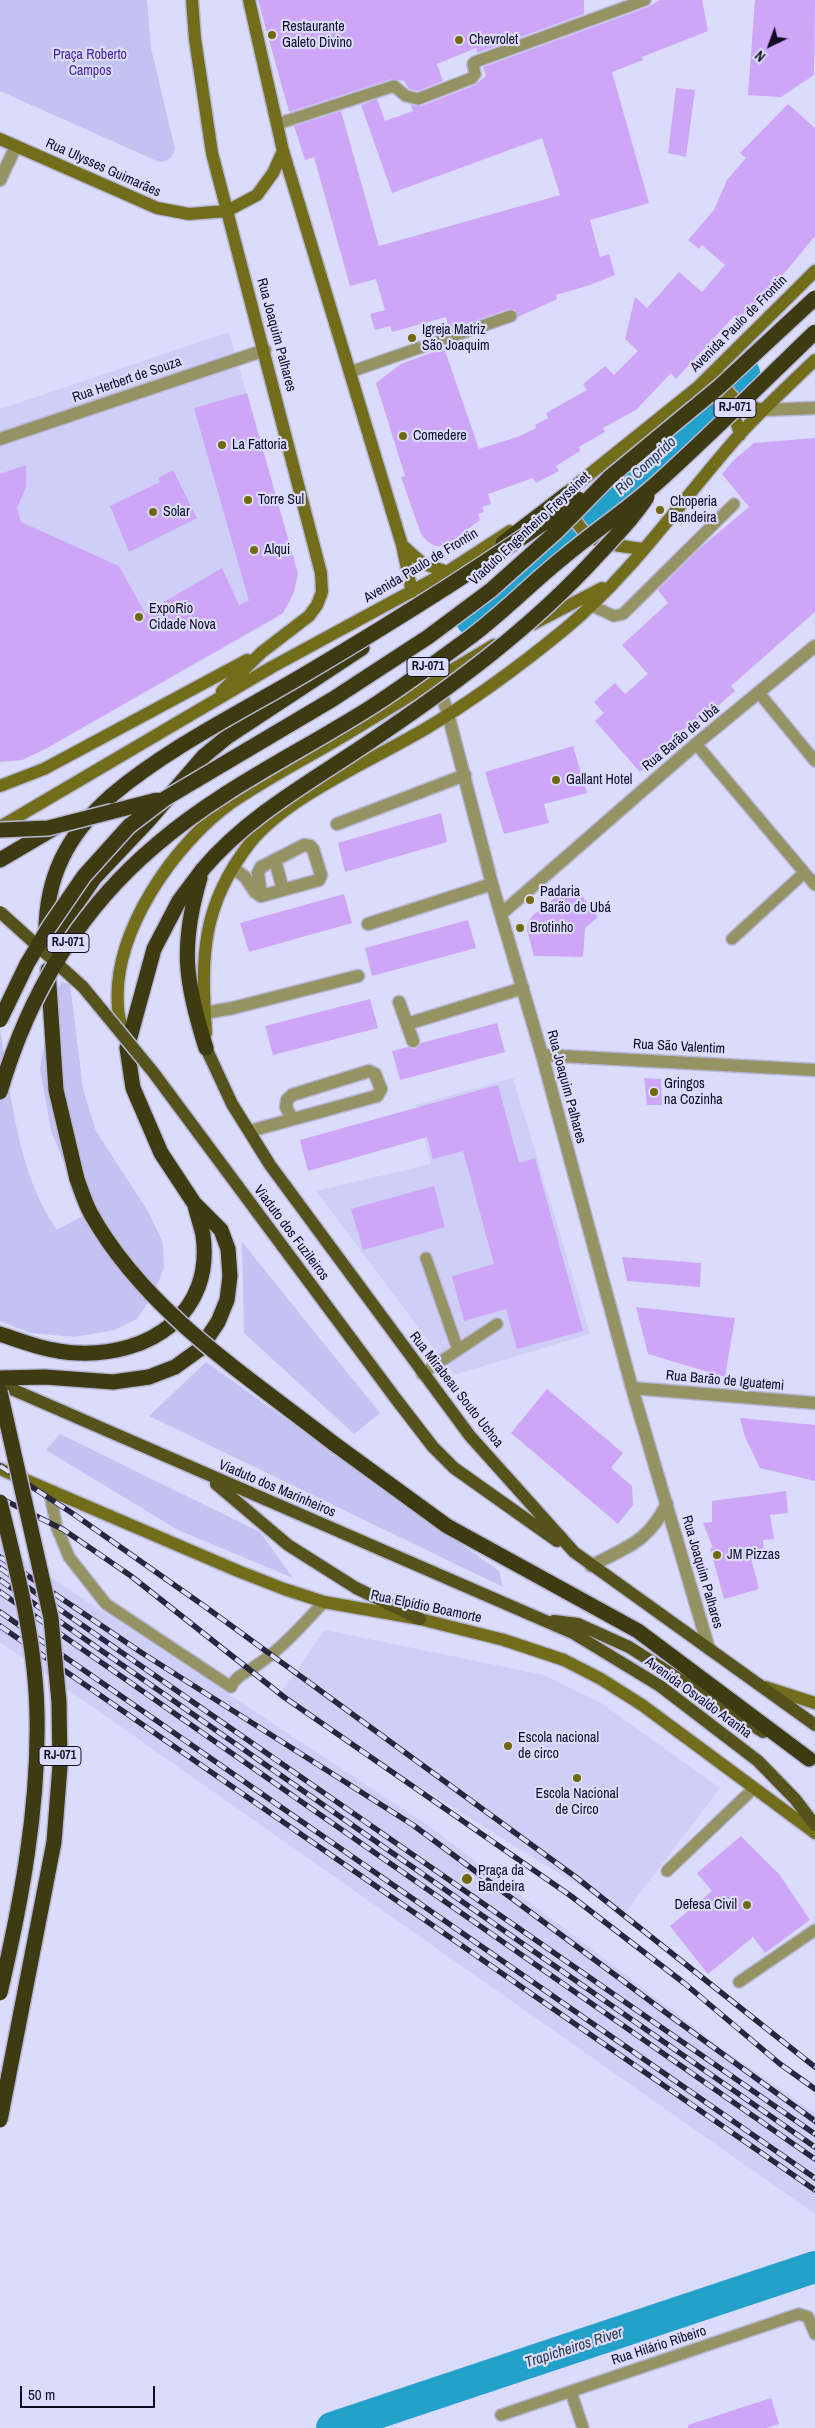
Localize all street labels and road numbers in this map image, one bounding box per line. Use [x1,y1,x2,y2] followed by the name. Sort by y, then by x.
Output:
[43,135,163,201] street label: Rua Ulysses Guimarães
[687,272,791,376] street label: Avenida Paulo de Frontin
[253,276,299,394] street label: Rua Joaquim Palhares
[70,353,184,407] street label: Rua Herbert de Souza
[714,398,756,418] road number: RJ-071
[466,469,594,589] street label: Viaduto Engenheiro Freyssinet
[361,525,481,607] street label: Avenida Paulo de Frontin
[407,658,449,676] road number: RJ-071
[639,701,723,775] street label: Rua Barão de Ubá
[47,934,89,952] road number: RJ-071
[543,1028,589,1146] street label: Rua Joaquim Palhares
[632,1036,726,1058] street label: Rua São Valentim
[250,1182,332,1284] street label: Viaduto dos Fuzileiros
[406,1329,506,1451] street label: Rua Mirabeau Souto Uchoa
[665,1367,785,1395] street label: Rua Barão de Iguatemi
[216,1457,338,1521] street label: Viaduto dos Marinheiros
[678,1514,726,1630] street label: Rua Joaquim Palhares
[369,1587,483,1627] street label: Rua Elpídio Boamorte
[642,1654,754,1742] street label: Avenida Osvaldo Aranha
[39,1746,81,1765] road number: RJ-071
[609,2323,709,2369] street label: Rua Hilário Ribeiro

